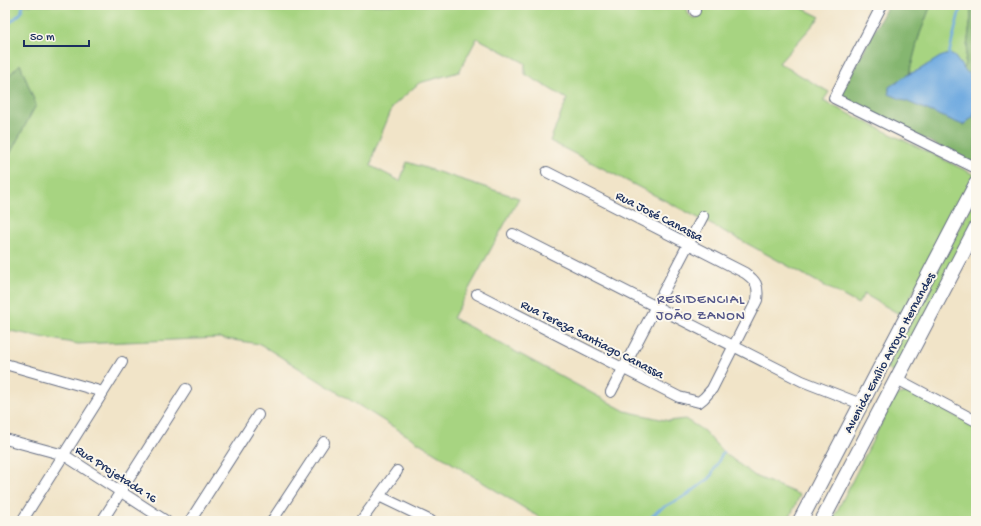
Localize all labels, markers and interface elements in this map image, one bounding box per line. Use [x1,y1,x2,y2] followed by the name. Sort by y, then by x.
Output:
[24,22,89,48] scale bar
[30,31,55,45] text: 50 m
[613,189,706,246] street label: Rua José Canassa
[841,269,940,436] street label: Avenida Emílio Arroyo Hernandes
[656,292,746,325] district label: RESIDENCIAL JOÃO ZANON
[518,298,667,383] street label: Rua Tereza Santiago Canassa
[72,443,160,507] street label: Rua Projetada 16

